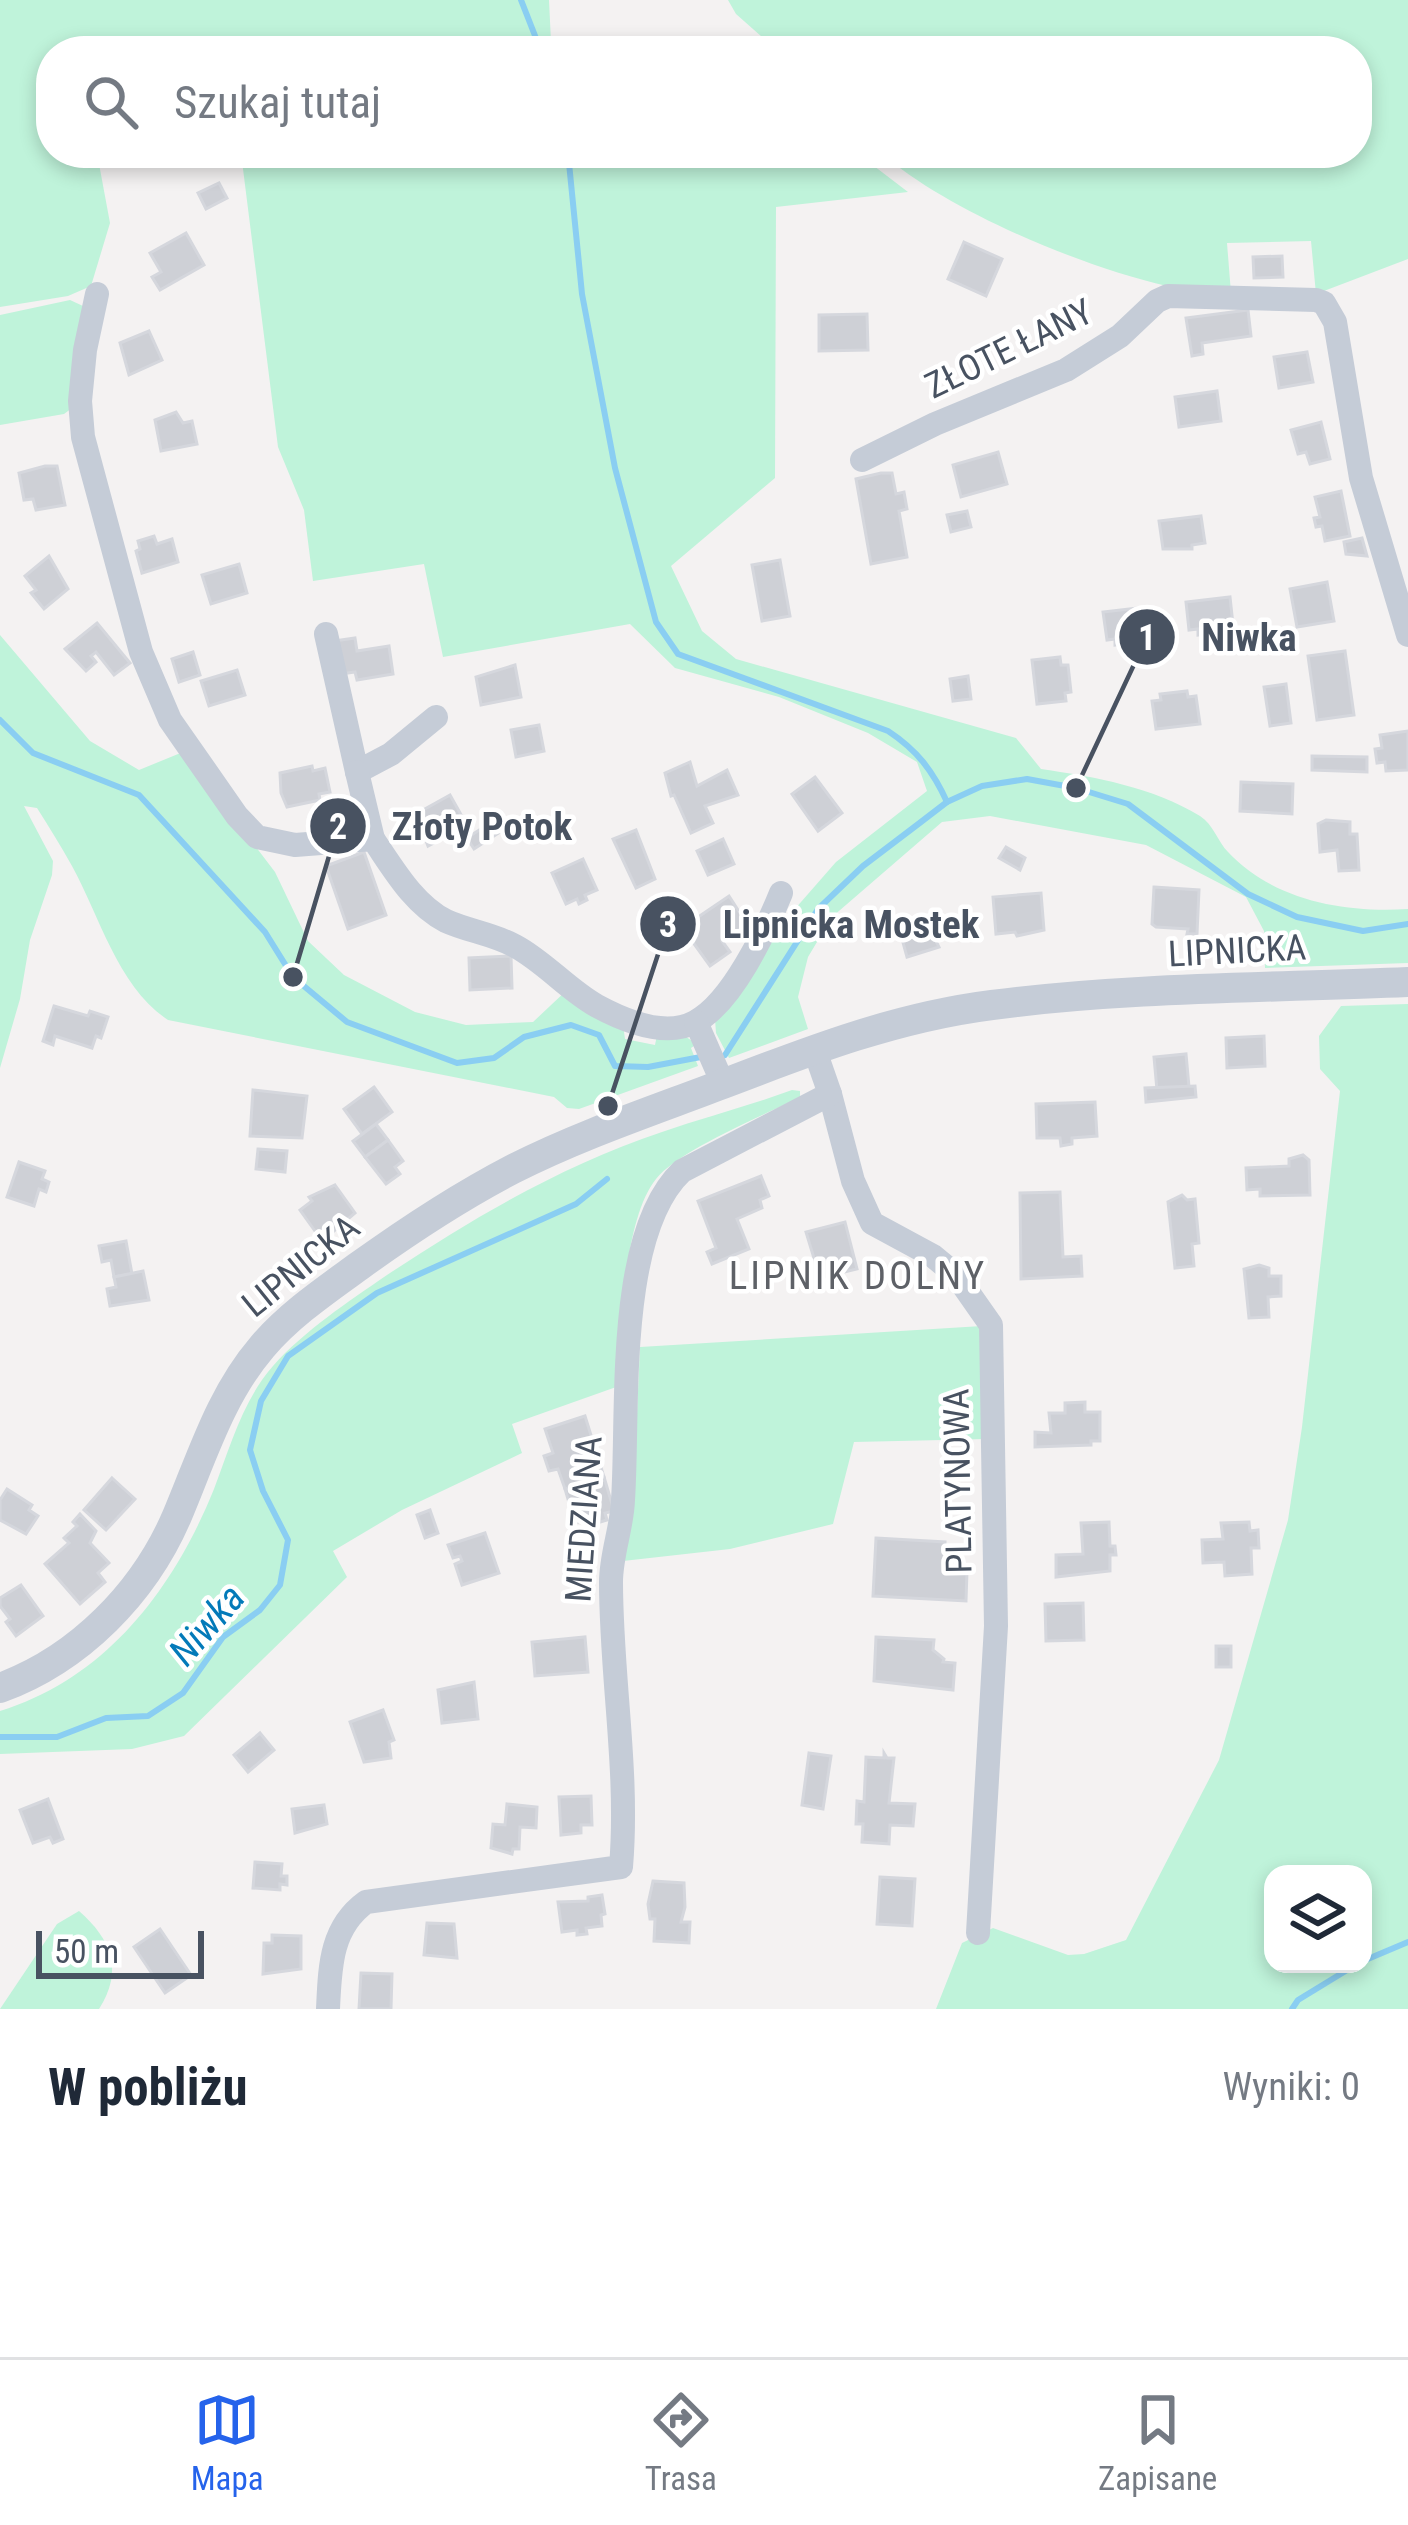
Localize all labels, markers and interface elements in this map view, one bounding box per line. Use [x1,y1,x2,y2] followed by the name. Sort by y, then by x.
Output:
[36,36,1372,168] search box
[78,69,144,135] icon: search
[174,76,381,129] text: Szukaj tutaj
[919,290,1099,407] street label: ZŁOTE ŁANY
[1117,600,1320,675] callout: Niwka
[1201,615,1297,661] text: Niwka
[1138,617,1156,659] text: 1
[308,789,596,864] callout: Złoty Potok
[392,804,573,850] text: Złoty Potok
[329,806,347,848] text: 2
[638,887,1003,962] callout: Lipnicka Mostek
[723,902,980,948] text: Lipnicka Mostek
[659,904,677,946] text: 3
[1167,926,1307,976] street label: LIPNICKA
[234,1206,368,1326] street label: LIPNICKA
[729,1253,987,1299] district label: LIPNIK DOLNY
[935,1388,981,1574] street label: PLATYNOWA
[557,1434,611,1604] street label: MIEDZIANA
[159,1575,255,1675] water label: Niwka
[1264,1865,1372,1973] map controls
[1264,1865,1372,1973] button: layers
[36,1925,204,1978] scale bar
[54,1932,119,1971] text: 50 m
[48,2058,248,2117] text: W pobliżu
[1222,2064,1360,2110] text: Wyniki: 0
[191,2387,263,2498] tab: Mapa
[645,2387,717,2498] tab: Trasa
[1098,2387,1217,2498] tab: Zapisane

